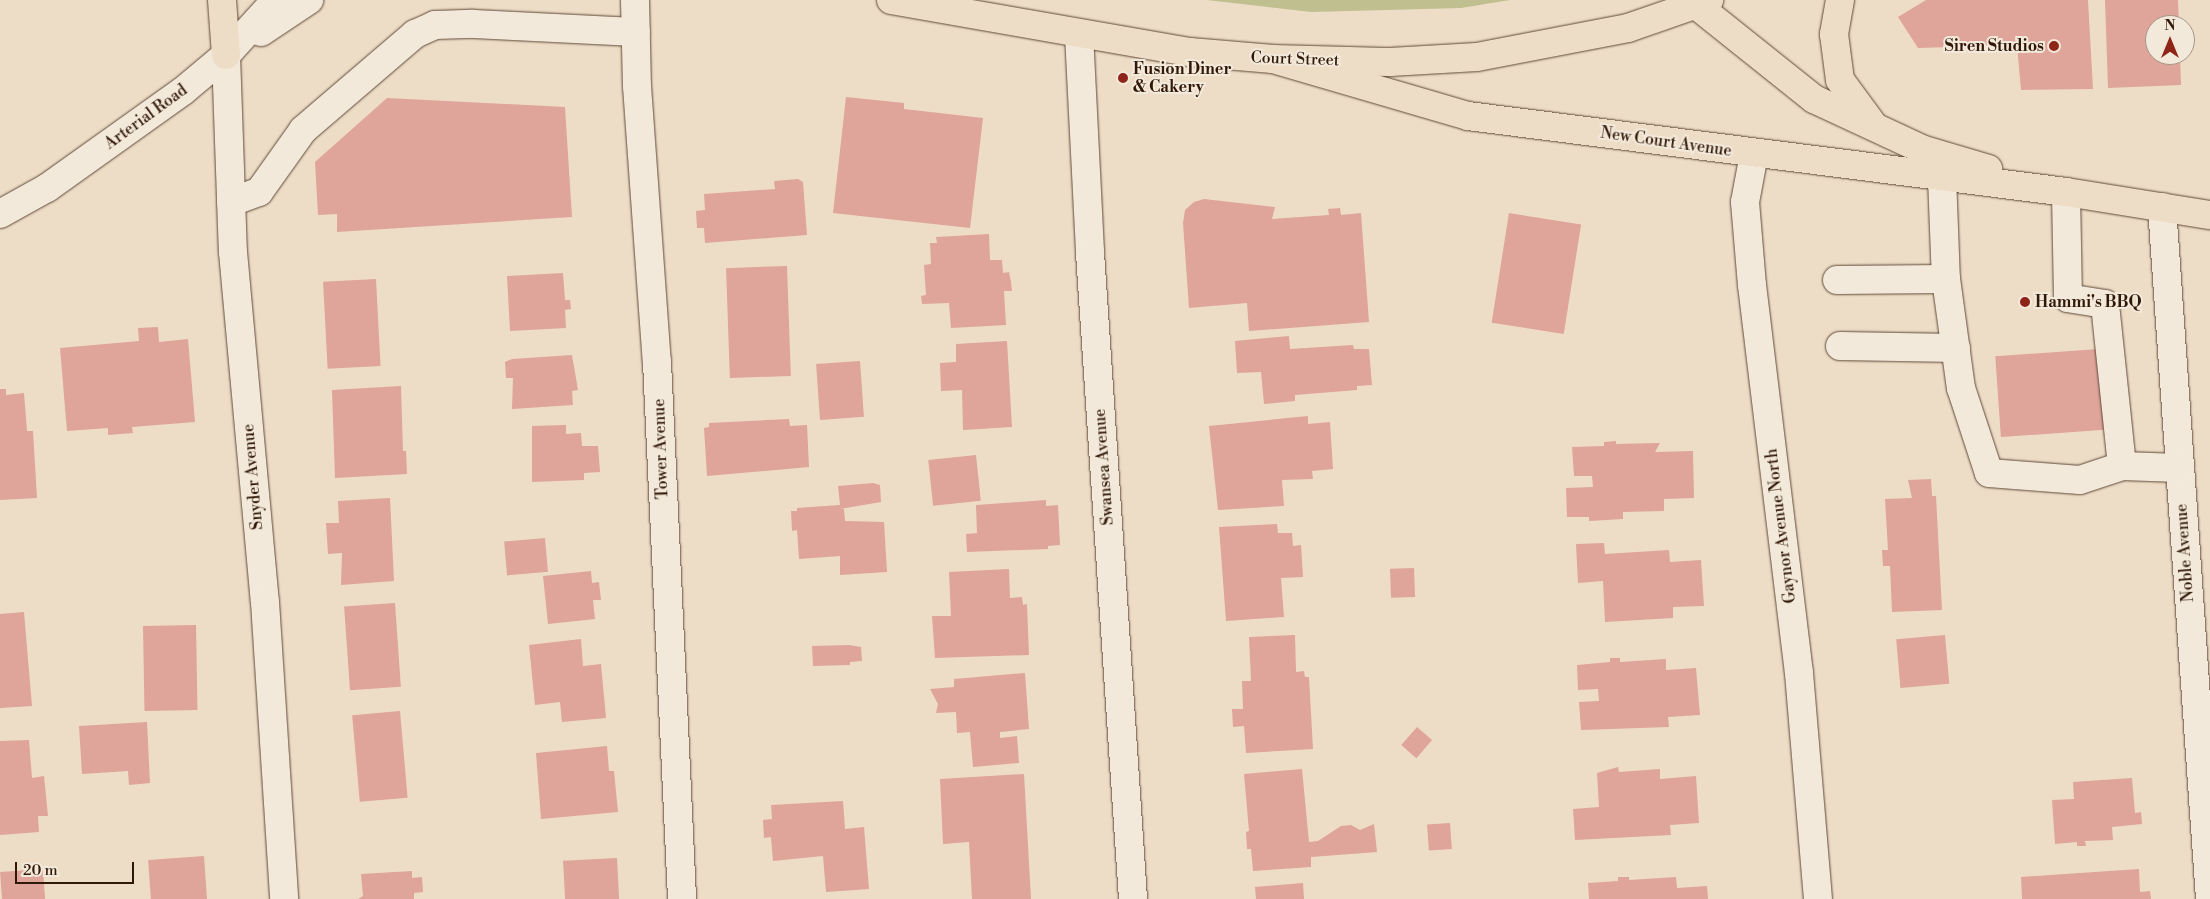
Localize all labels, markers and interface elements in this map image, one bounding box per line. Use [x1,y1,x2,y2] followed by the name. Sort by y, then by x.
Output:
[2145,15,2195,65] north arrow
[2164,17,2176,35] text: N
[1945,36,2044,56] place label: Siren Studios
[2048,40,2060,52] marker: Siren Studios
[1250,48,1340,70] street label: Court Street
[1133,59,1232,97] place label: Fusion Diner & Cakery
[1117,72,1129,84] marker: Fusion Diner & Cakery
[101,81,191,153] street label: Arterial Road
[1599,123,1733,161] street label: New Court Avenue
[2035,292,2142,312] place label: Hammi's BBQ
[2019,296,2031,308] marker: Hammi's BBQ
[650,398,672,500] street label: Tower Avenue
[1090,408,1118,526] street label: Swansea Avenue
[239,423,267,531] street label: Snyder Avenue
[1762,448,1800,604] street label: Gaynor Avenue North
[2172,503,2198,603] street label: Noble Avenue
[18,852,136,884] scale bar
[23,861,58,880] text: 20 m

